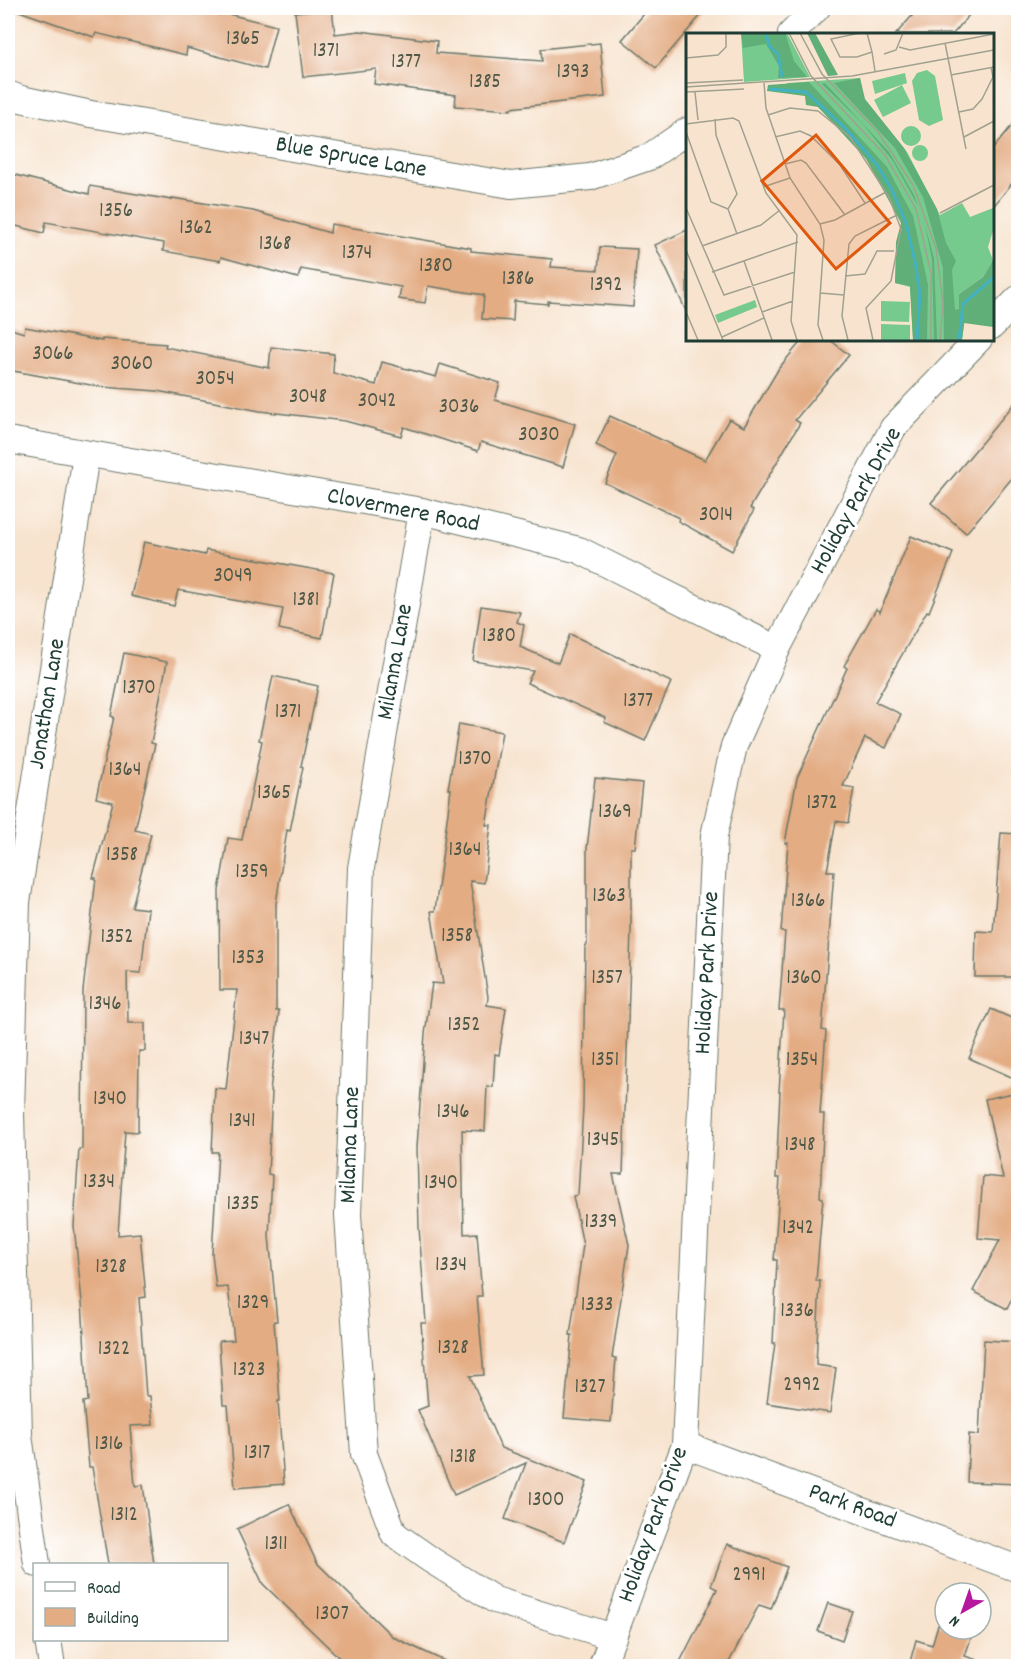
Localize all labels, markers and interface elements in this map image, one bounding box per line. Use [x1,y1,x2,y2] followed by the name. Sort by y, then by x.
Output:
[226,25,260,55] house number: 1365
[686,33,993,340] inset map
[313,37,339,67] house number: 1371
[391,48,421,78] house number: 1377
[557,58,589,88] house number: 1393
[469,68,501,98] house number: 1385
[273,128,429,188] street label: Blue Spruce Lane
[99,197,133,227] house number: 1356
[179,214,213,244] house number: 1362
[259,230,291,260] house number: 1368
[342,239,372,269] house number: 1374
[419,252,453,282] house number: 1380
[502,265,534,295] house number: 1386
[590,271,622,301] house number: 1392
[32,340,74,370] house number: 3066
[111,350,153,380] house number: 3060
[195,365,235,395] house number: 3054
[289,383,327,413] house number: 3048
[358,387,396,417] house number: 3042
[439,393,479,423] house number: 3036
[518,421,560,451] house number: 3030
[803,421,911,581] street label: Holiday Park Drive
[324,480,482,542] street label: Clovermere Road
[699,501,733,531] house number: 3014
[213,562,253,592] house number: 3049
[293,586,319,616] house number: 1381
[369,601,423,723] street label: Milanna Lane
[482,622,516,652] house number: 1380
[21,636,75,772] street label: Jonathan Lane
[122,674,156,704] house number: 1370
[623,687,653,717] house number: 1377
[275,698,301,728] house number: 1371
[458,745,492,775] house number: 1370
[109,756,141,786] house number: 1364
[257,779,291,809] house number: 1365
[806,789,838,819] house number: 1372
[598,798,632,828] house number: 1369
[449,836,481,866] house number: 1364
[106,841,138,871] house number: 1358
[235,858,269,888] house number: 1359
[592,882,626,912] house number: 1363
[791,887,825,917] house number: 1366
[687,890,729,1056] street label: Holiday Park Drive
[441,922,473,952] house number: 1358
[101,923,133,953] house number: 1352
[232,944,264,974] house number: 1353
[591,964,623,994] house number: 1357
[786,964,822,994] house number: 1360
[89,990,121,1020] house number: 1346
[448,1011,480,1041] house number: 1352
[239,1025,269,1055] house number: 1347
[591,1046,619,1076] house number: 1351
[786,1046,818,1076] house number: 1354
[93,1085,127,1115] house number: 1340
[332,1086,370,1204] street label: Milanna Lane
[437,1098,469,1128] house number: 1346
[228,1107,256,1137] house number: 1341
[587,1126,619,1156] house number: 1345
[784,1131,816,1161] house number: 1348
[83,1168,115,1198] house number: 1334
[424,1169,458,1199] house number: 1340
[227,1190,259,1220] house number: 1335
[585,1208,617,1238] house number: 1339
[782,1214,814,1244] house number: 1342
[435,1251,467,1281] house number: 1334
[95,1253,127,1283] house number: 1328
[237,1289,269,1319] house number: 1329
[581,1291,613,1321] house number: 1333
[780,1297,814,1327] house number: 1336
[437,1334,469,1364] house number: 1328
[98,1335,130,1365] house number: 1322
[233,1356,265,1386] house number: 1323
[783,1371,821,1401] house number: 2992
[574,1373,606,1403] house number: 1327
[95,1430,123,1460] house number: 1316
[244,1439,270,1469] house number: 1317
[610,1442,698,1608] street label: Holiday Park Drive
[450,1443,476,1473] house number: 1318
[803,1475,901,1539] street label: Park Road
[528,1486,564,1516] house number: 1300
[110,1501,138,1531] house number: 1312
[264,1530,288,1560] house number: 1311
[732,1561,766,1591] house number: 2991
[33,1563,228,1641] legend
[87,1577,121,1602] text: Road
[933,1581,993,1641] north arrow
[315,1600,349,1630] house number: 1307
[87,1607,139,1632] text: Building
[944,1609,965,1632] text: N

